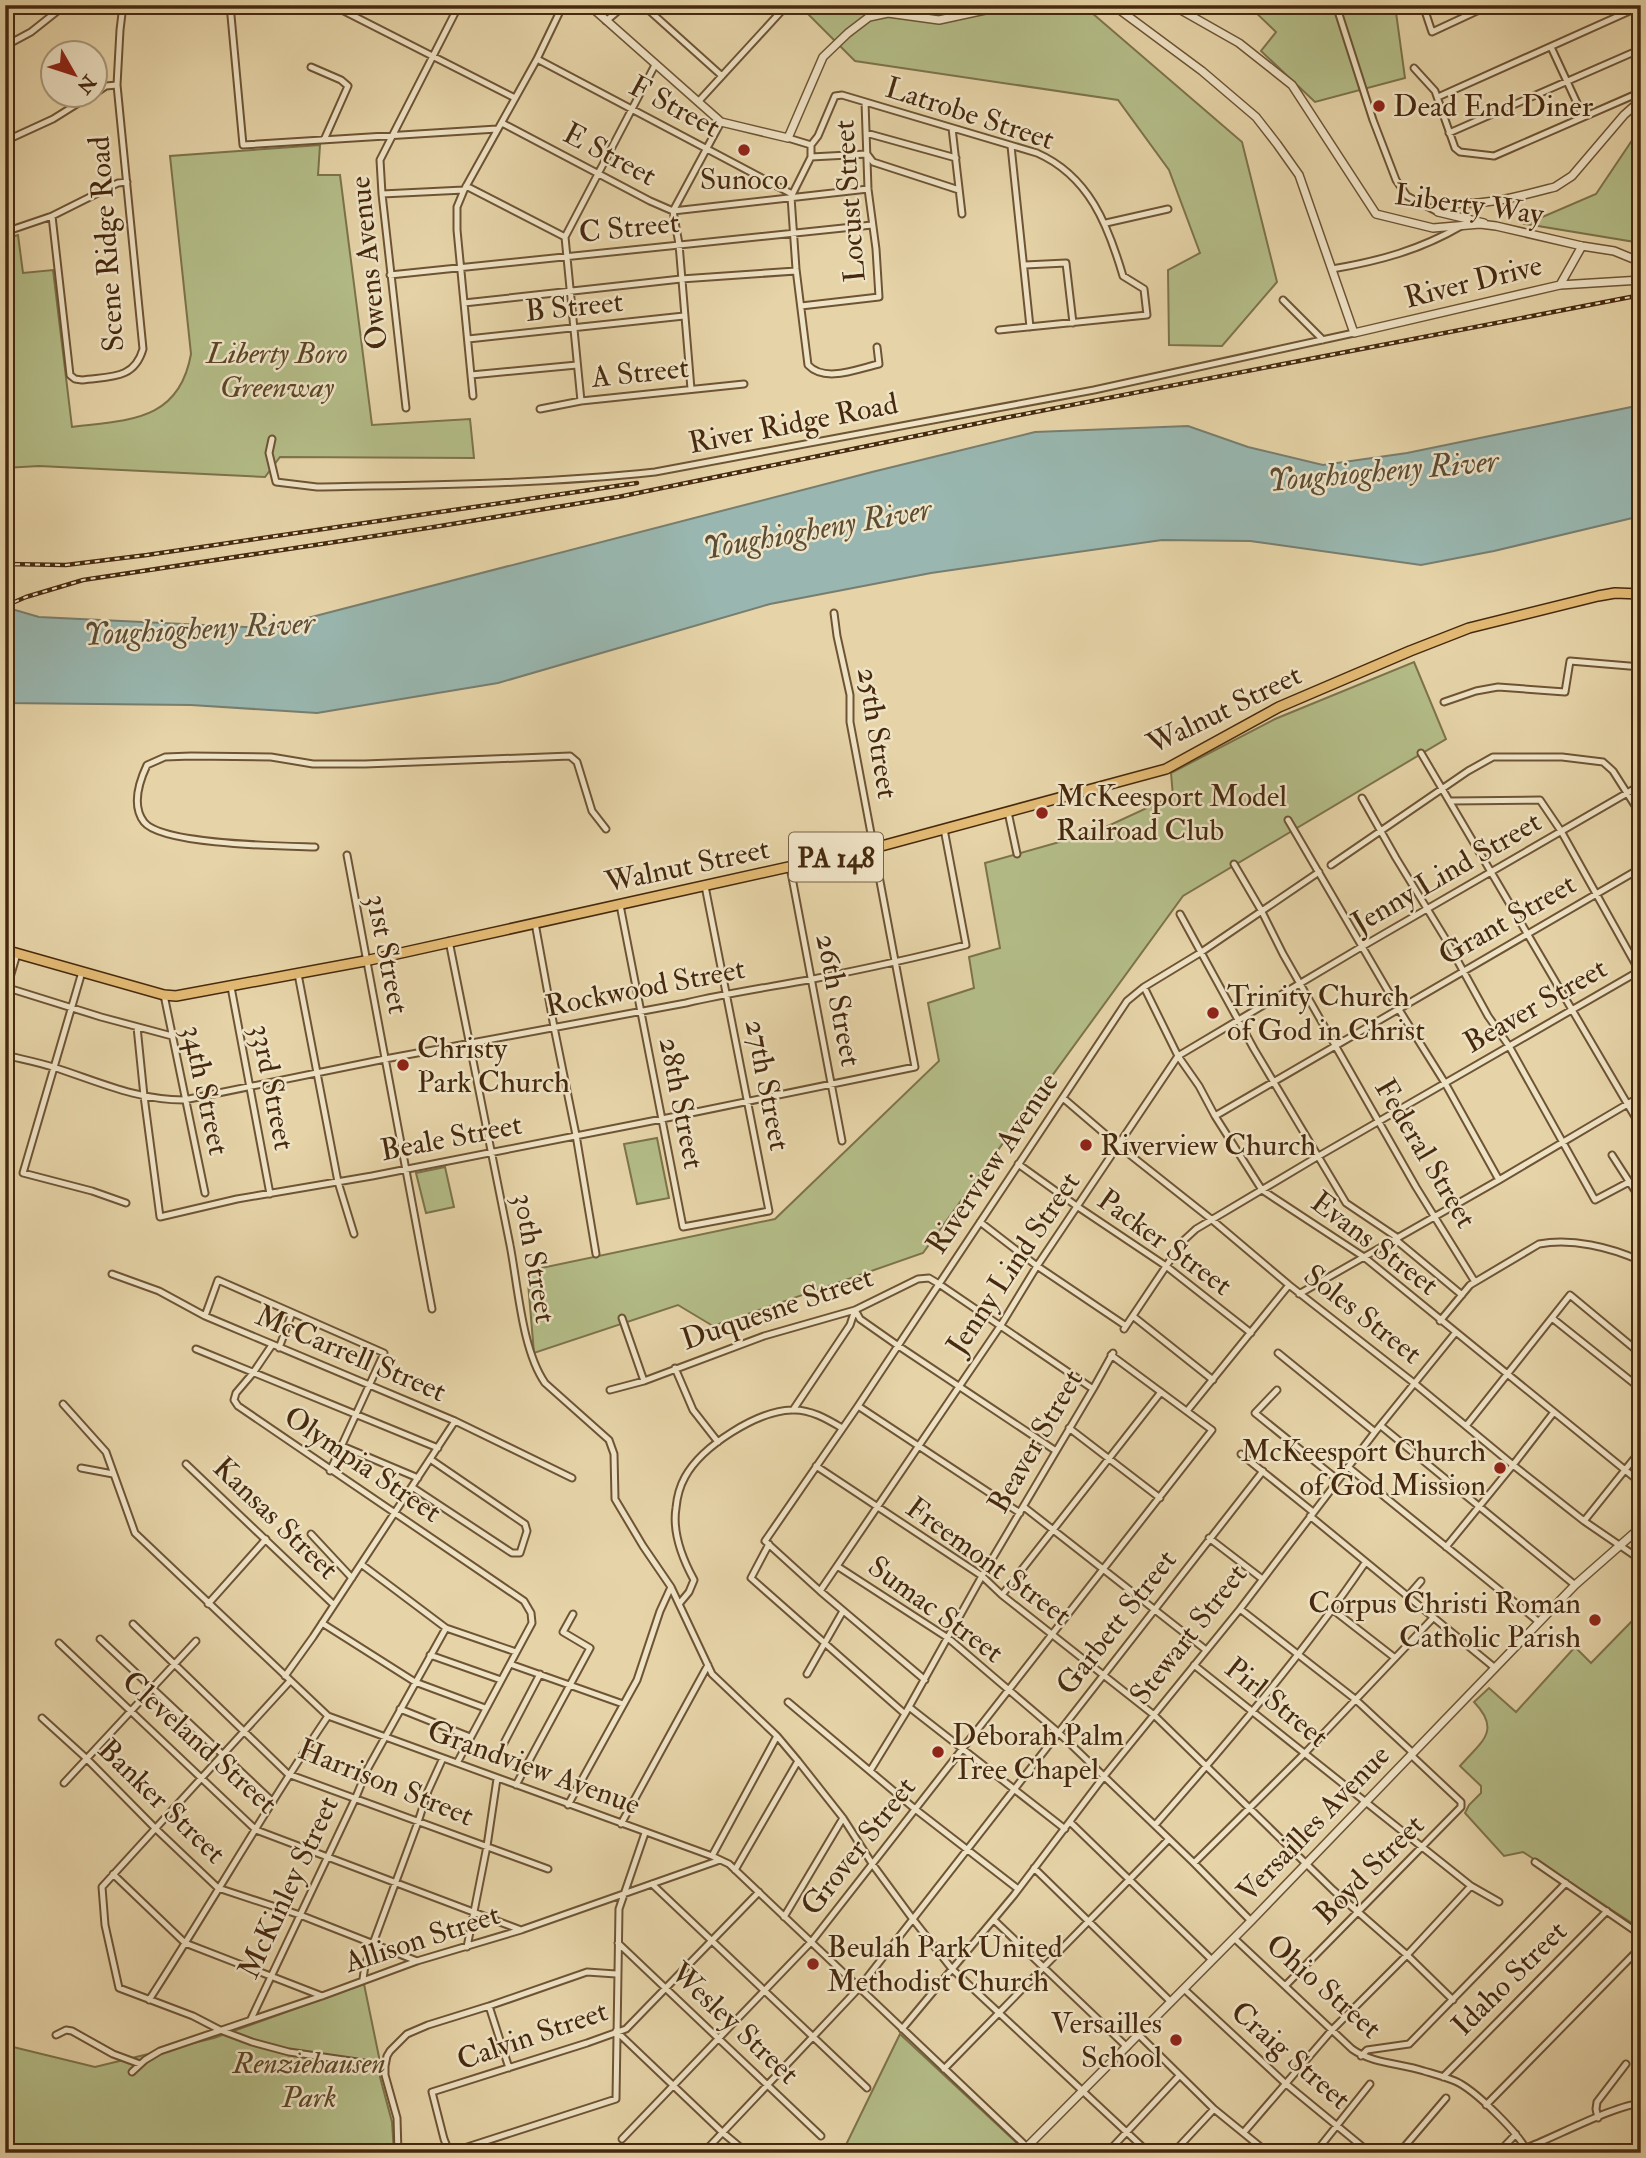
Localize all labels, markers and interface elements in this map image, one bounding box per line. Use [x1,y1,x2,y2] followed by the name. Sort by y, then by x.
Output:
[38,38,108,108] north arrow
[623,67,727,146] street label: F Street
[71,69,102,99] text: N
[881,69,1059,158] street label: Latrobe Street
[1393,88,1593,125] place label: Dead End Diner
[1371,98,1387,114] marker: Dead End Diner
[557,115,663,194] street label: E Street
[825,118,874,283] street label: Locust Street
[80,135,132,353] street label: Scene Ridge Road
[736,142,752,158] marker: Sunoco
[700,161,788,198] place label: Sunoco
[341,174,396,351] street label: Owens Avenue
[1392,176,1547,233] street label: Liberty Way
[577,204,681,251] street label: C Street
[1400,247,1546,316] street label: River Drive
[523,283,625,330] street label: B Street
[205,335,348,406] park label: Liberty Boro Greenway
[589,349,691,396] street label: A Street
[685,385,901,462] street label: River Ridge Road
[1266,441,1502,501] water label: Youghiogheny River
[700,489,937,569] water label: Youghiogheny River
[82,603,318,655] water label: Youghiogheny River
[1140,656,1308,763] street label: Walnut Street
[849,665,906,802] street label: 25th Street
[1056,778,1287,849] place label: McKeesport Model Railroad Club
[1344,803,1548,942] street label: Jenny Lind Street
[1034,805,1050,821] marker: McKeesport Model Railroad Club
[601,830,773,901] street label: Walnut Street
[789,832,883,882] road number: PA 148
[1432,865,1583,974] street label: Grant Street
[358,891,417,1017] street label: 31st Street
[808,931,870,1070] street label: 26th Street
[542,950,748,1025] street label: Rockwood Street
[1457,950,1614,1061] street label: Beaver Street
[1227,978,1425,1049] place label: Trinity Church of God in Christ
[1205,1005,1221,1021] marker: Trinity Church of God in Christ
[737,1016,798,1154] street label: 27th Street
[242,1021,303,1153] street label: 33rd Street
[174,1022,237,1159] street label: 34th Street
[417,1030,570,1101] place label: Christy Park Church
[651,1034,712,1172] street label: 28th Street
[395,1057,411,1073] marker: Christy Park Church
[918,1065,1067,1261] street label: Riverview Avenue
[1367,1072,1485,1235] street label: Federal Street
[377,1106,525,1169] street label: Beale Street
[1100,1127,1316,1164] place label: Riverview Church
[1078,1137,1094,1153] marker: Riverview Church
[938,1165,1088,1363] street label: Jenny Lind Street
[1090,1181,1240,1304] street label: Packer Street
[1303,1183,1446,1304] street label: Evans Street
[505,1190,564,1326] street label: 30th Street
[1296,1257,1429,1372] street label: Soles Street
[676,1258,878,1359] street label: Duquesne Street
[250,1297,452,1410] street label: McCarrell Street
[980,1363,1091,1519] street label: Beaver Street
[277,1398,449,1531] street label: Olympia Street
[1241,1433,1486,1504] place label: McKeesport Church of God Mission
[205,1449,346,1588] street label: Kansas Street
[1492,1460,1508,1476] marker: McKeesport Church of God Mission
[899,1489,1079,1634] street label: Freemont Street
[1048,1542,1185,1702] street label: Garbett Street
[861,1548,1011,1671] street label: Sumac Street
[1122,1556,1255,1712] street label: Stewart Street
[1308,1585,1581,1656] place label: Corpus Christi Roman Catholic Parish
[1587,1612,1603,1628] marker: Corpus Christi Roman Catholic Parish
[1217,1649,1336,1756] street label: Pirl Street
[114,1663,285,1822] street label: Cleveland Street
[422,1712,645,1823] street label: Grandview Avenue
[952,1717,1124,1788] place label: Deborah Palm Tree Chapel
[293,1730,479,1835] street label: Harrison Street
[90,1731,234,1872] street label: Banker Street
[1229,1737,1398,1910] street label: Versailles Avenue
[930,1744,946,1760] marker: Deborah Palm Tree Chapel
[793,1770,924,1923] street label: Grover Street
[230,1790,347,1984] street label: McKinley Street
[1307,1807,1432,1932] street label: Boyd Street
[339,1896,505,1981] street label: Allison Street
[1444,1913,1575,2044] street label: Idaho Street
[1258,1926,1389,2047] street label: Ohio Street
[827,1929,1063,2000] place label: Beulah Park United Methodist Church
[662,1954,807,2092] street label: Wesley Street
[805,1956,821,1972] marker: Beulah Park United Methodist Church
[452,1992,613,2078] street label: Calvin Street
[1223,1993,1358,2118] street label: Craig Street
[1051,2005,1162,2076] place label: Versailles School
[1168,2032,1184,2048] marker: Versailles School
[231,2045,386,2116] park label: Renziehausen Park

